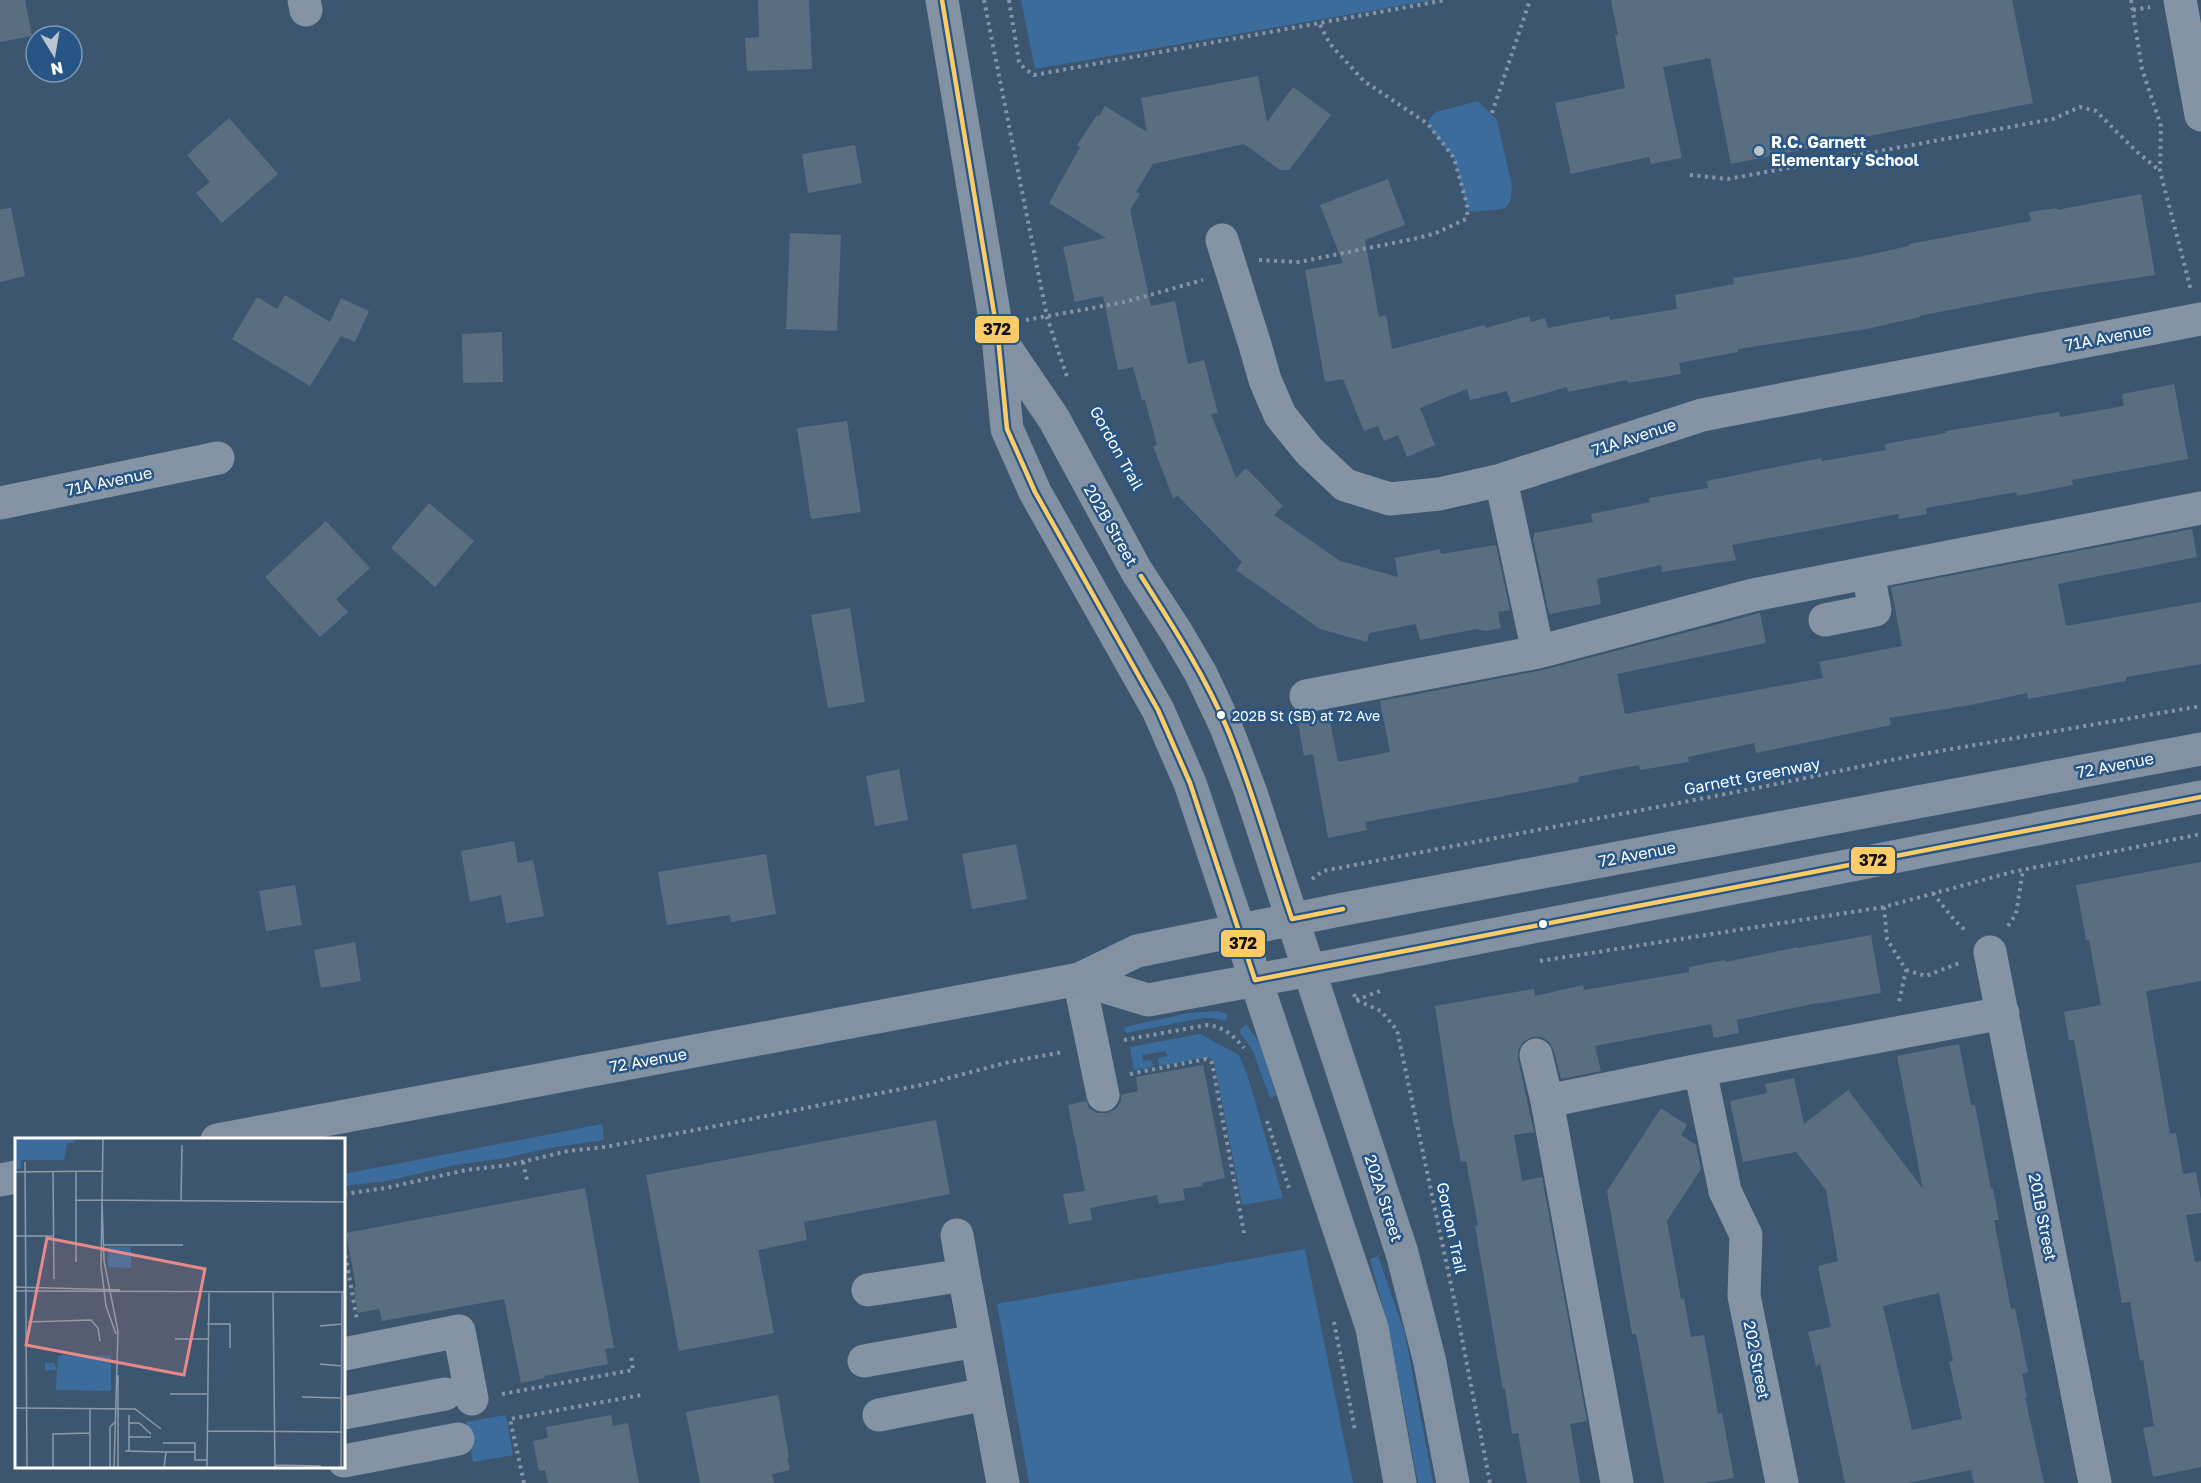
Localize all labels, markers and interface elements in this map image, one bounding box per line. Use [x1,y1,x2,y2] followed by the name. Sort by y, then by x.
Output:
[24,24,84,84] north arrow
[49,58,65,80] text: N
[1771,132,1920,170] place label: R.C. Garnett Elementary School
[1752,144,1766,158] marker: R.C. Garnett Elementary School
[974,315,1020,344] line badge: 372
[983,319,1011,339] text: 372
[2063,319,2153,355] street label: 71A Avenue
[1086,402,1148,494] street label: Gordon Trail
[1589,414,1679,460] street label: 71A Avenue
[64,462,154,500] street label: 71A Avenue
[1080,481,1142,569] street label: 202B Street
[1232,707,1380,724] place label: 202B St (SB) at 72 Ave
[1215,709,1227,721] marker: 202B St (SB) at 72 Ave
[2075,748,2155,782] street label: 72 Avenue
[1682,753,1822,799] street label: Garnett Greenway
[1597,837,1677,871] street label: 72 Avenue
[1850,846,1896,875] line badge: 372
[1859,850,1887,870] text: 372
[1537,918,1549,930] unlabelled marker
[1220,929,1266,958] line badge: 372
[1229,933,1257,953] text: 372
[608,1043,688,1077] street label: 72 Avenue
[15,1138,345,1468] inset map
[1360,1152,1408,1244] street label: 202A Street
[2025,1171,2061,1263] street label: 201B Street
[1433,1180,1471,1276] street label: Gordon Trail
[1740,1319,1774,1401] street label: 202 Street

